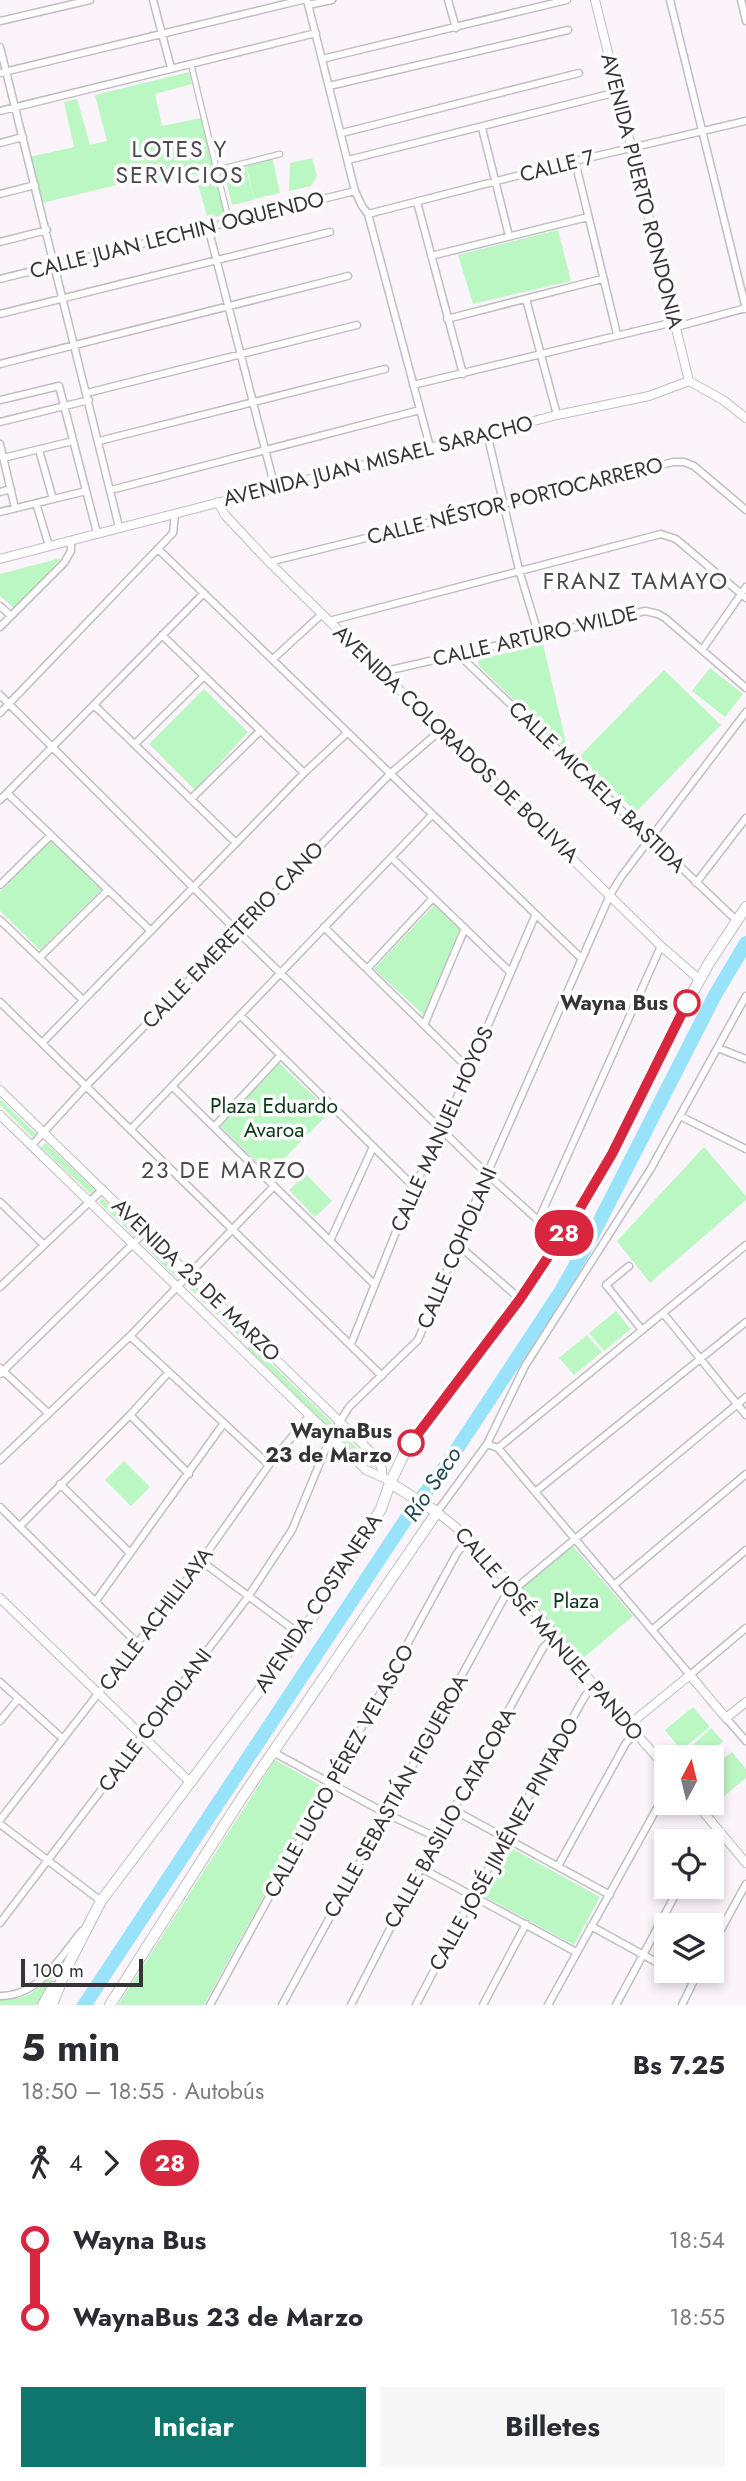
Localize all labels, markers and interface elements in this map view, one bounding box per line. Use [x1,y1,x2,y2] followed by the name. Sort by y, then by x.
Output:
[593,50,691,332] street label: AVENIDA PUERTO RONDONIA
[115,132,245,192] district label: LOTES Y SERVICIOS
[517,142,597,190] street label: CALLE 7
[27,184,327,286] street label: CALLE JUAN LECHIN OQUENDO
[220,408,536,514] street label: AVENIDA JUAN MISAEL SARACHO
[364,450,666,552] street label: CALLE NÉSTOR PORTOCARRERO
[543,564,729,598] district label: FRANZ TAMAYO
[430,598,640,674] street label: CALLE ARTURO WILDE
[327,618,586,870] street label: AVENIDA COLORADOS DE BOLIVIA
[502,694,692,880] street label: CALLE MICAELA BASTIDA
[135,835,331,1035] street label: CALLE EMERETERIO CANO
[560,988,668,1018] place label: Wayna Bus
[674,990,700,1016] marker: Wayna Bus
[383,1021,501,1237] street label: CALLE MANUEL HOYOS
[210,1091,338,1145] park label: Plaza Eduardo Avaroa
[141,1153,307,1187] district label: 23 DE MARZO
[409,1163,505,1333] street label: CALLE COHOLANI
[105,1191,287,1369] street label: AVENIDA 23 DE MARZO
[532,1210,596,1256] line badge: 28
[549,1215,579,1250] text: 28
[265,1416,392,1470] place label: WaynaBus 23 de Marzo
[398,1430,424,1456] marker: WaynaBus 23 de Marzo
[394,1439,470,1528] water label: Río Seco
[247,1508,389,1698] street label: AVENIDA COSTANERA
[448,1521,650,1747] street label: CALLE JOSÉ MANUEL PANDO
[92,1541,220,1697] street label: CALLE ACHILILAYA
[553,1586,599,1616] park label: Plaza
[257,1639,421,1903] street label: CALLE LUCIO PÉREZ VELASCO
[91,1642,219,1798] street label: CALLE COHOLANI
[316,1669,476,1923] street label: CALLE SEBASTIÁN FIGUEROA
[377,1702,523,1934] street label: CALLE BASILIO CATACORA
[422,1712,586,1976] street label: CALLE JOSÉ JIMÉNEZ PINTADO
[654,1745,724,1815] north arrow
[654,1745,724,1983] map controls
[654,1829,724,1899] button: locate
[654,1913,724,1983] button: layers
[21,1956,144,1988] scale bar
[32,1957,84,1984] text: 100 m
[21,2020,120,2075] text: 5 min
[633,2046,725,2084] text: Bs 7.25
[21,2074,264,2108] text: 18:50 – 18:55 · Autobús
[21,2144,59,2182] icon: walk
[92,2144,130,2182] icon: forward
[154,2145,185,2180] text: 28
[69,2146,82,2180] text: 4
[73,2221,206,2259] text: Wayna Bus
[669,2223,725,2257] text: 18:54
[73,2298,363,2336] text: WaynaBus 23 de Marzo
[669,2300,725,2334] text: 18:55
[21,2387,366,2467] button: Iniciar
[380,2387,725,2467] button: Billetes

